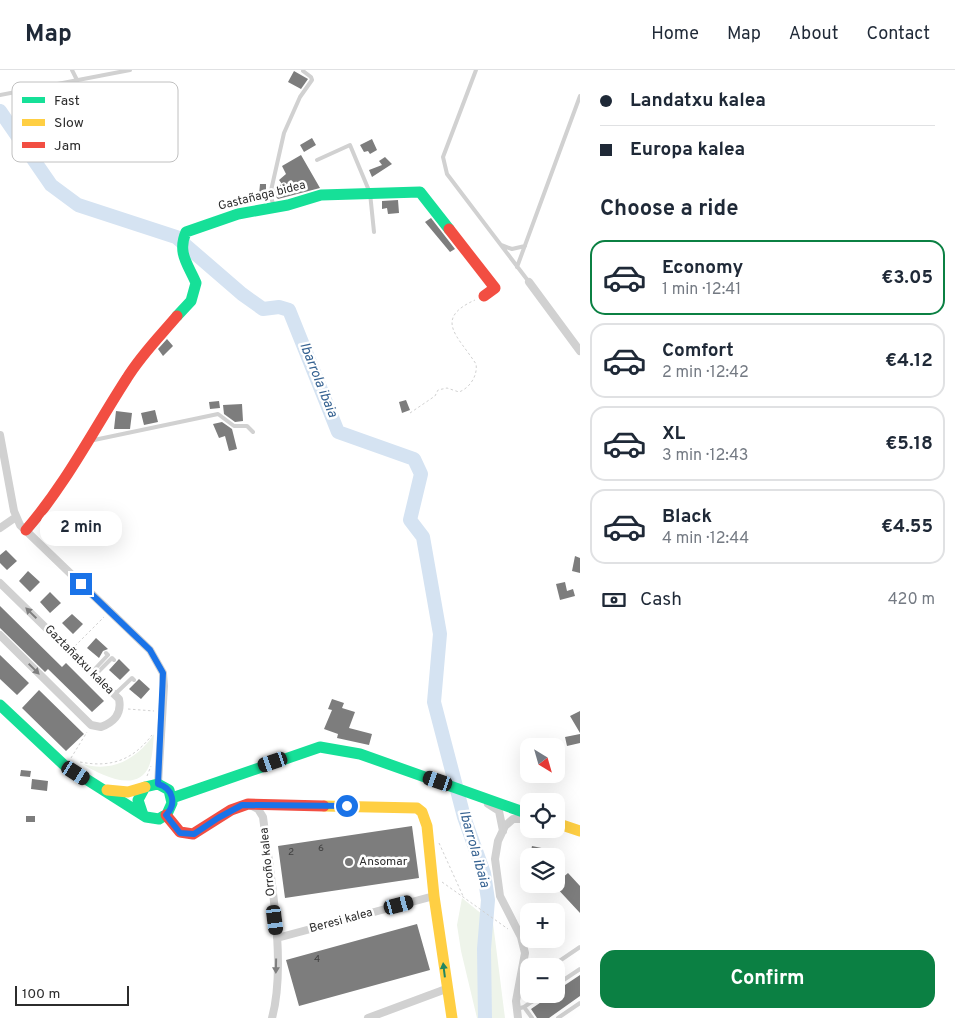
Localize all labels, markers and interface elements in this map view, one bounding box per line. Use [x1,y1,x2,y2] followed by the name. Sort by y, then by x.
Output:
[25,20,72,50] text: Map
[651,23,699,46] text: Home
[727,23,761,46] text: Map
[789,23,838,46] text: About
[866,23,930,46] text: Contact
[12,82,178,162] legend
[630,89,766,113] text: Landatxu kalea
[54,93,80,110] text: Fast
[54,115,84,132] text: Slow
[54,138,81,155] text: Jam
[630,138,745,162] text: Europa kalea
[217,177,307,215] street label: Gastañaga bidea
[600,196,738,223] text: Choose a ride
[602,255,647,300] icon: car
[662,256,743,280] text: Economy
[881,266,933,290] text: €3.05
[662,280,741,300] text: 1 min · 12:41
[602,338,647,383] icon: car
[662,339,734,363] text: Comfort
[295,340,341,421] water label: Ibarrola ibaia
[885,349,933,373] text: €4.12
[662,363,749,383] text: 2 min · 12:42
[602,421,647,466] icon: car
[662,422,685,446] text: XL
[885,432,933,456] text: €5.18
[662,446,748,466] text: 3 min · 12:43
[602,504,647,549] icon: car
[662,505,712,529] text: Black
[40,512,122,546] callout: 2 min
[881,515,933,539] text: €4.55
[60,518,102,538] text: 2 min
[662,529,749,549] text: 4 min · 12:44
[70,573,92,595] route end
[600,586,628,614] icon: cash
[640,588,682,612] text: Cash
[888,590,935,610] text: 420 m
[25,607,37,619] one-way arrow
[41,622,117,698] street label: Gaztañatxu kalea
[28,663,40,675] one-way arrow
[520,738,565,782] north arrow
[520,738,565,1003] map controls
[256,750,289,774] car
[59,759,92,787] car
[421,769,454,793] car
[520,793,565,838] button: locate
[336,795,358,817] route start
[455,809,493,890] water label: Ibarrola ibaia
[256,827,280,897] street label: Orroño kalea
[318,842,324,855] house number: 6
[288,846,294,859] house number: 2
[520,848,565,893] button: layers
[359,854,408,870] place label: Ansomar
[343,856,355,868] marker: Ansomar
[382,894,415,916] car
[520,903,565,948] button: +
[265,904,284,936] car
[308,905,374,937] street label: Beresi kalea
[600,950,935,1008] button: Confirm
[314,953,320,966] house number: 4
[272,958,280,974] one-way arrow
[520,958,565,1003] button: −
[440,962,448,978] one-way arrow
[15,983,129,1006] scale bar
[22,986,60,1003] text: 100 m

